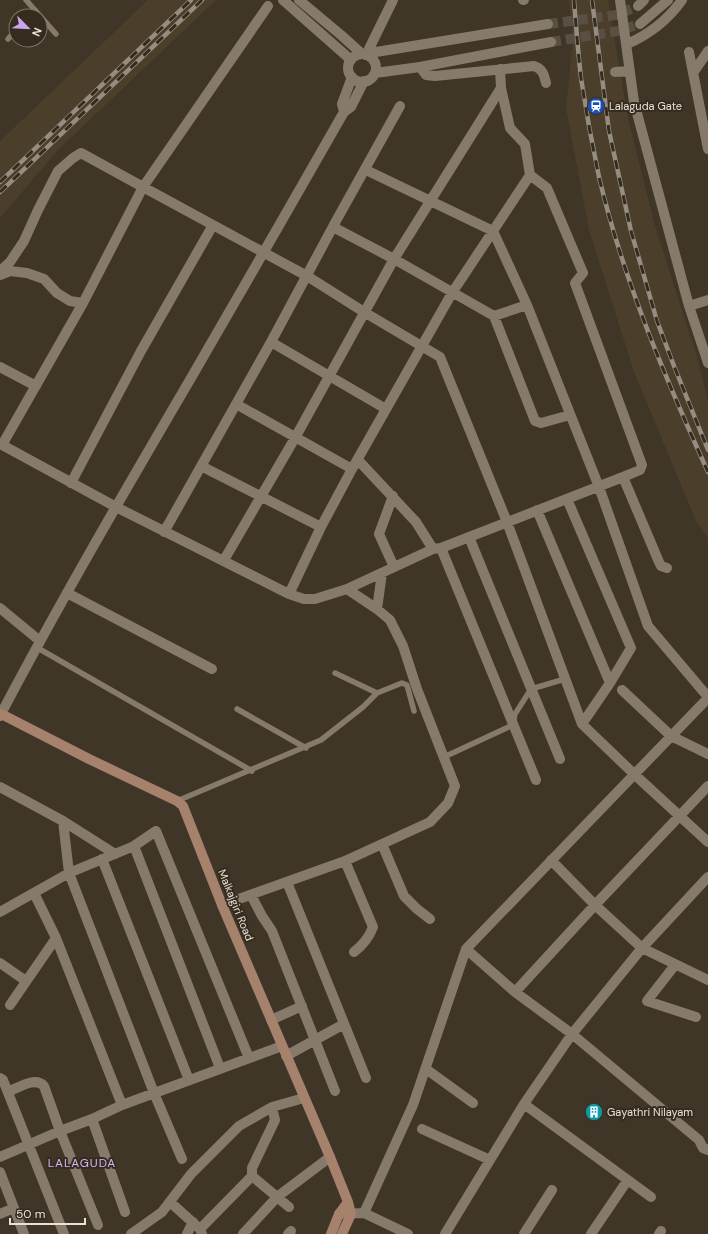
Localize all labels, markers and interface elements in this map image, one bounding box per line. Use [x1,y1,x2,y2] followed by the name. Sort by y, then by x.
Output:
[8,8,48,48] north arrow
[29,26,45,39] text: N
[586,96,606,116] station icon: Lalaguda Gate
[609,99,682,113] place label: Lalaguda Gate
[215,867,257,943] street label: Malkajgiri Road
[584,1102,604,1122] building icon: Gayathri Nilayam
[607,1105,693,1119] place label: Gayathri Nilayam
[48,1155,116,1171] district label: LALAGUDA
[10,1200,85,1226] scale bar
[16,1206,45,1222] text: 50 m

